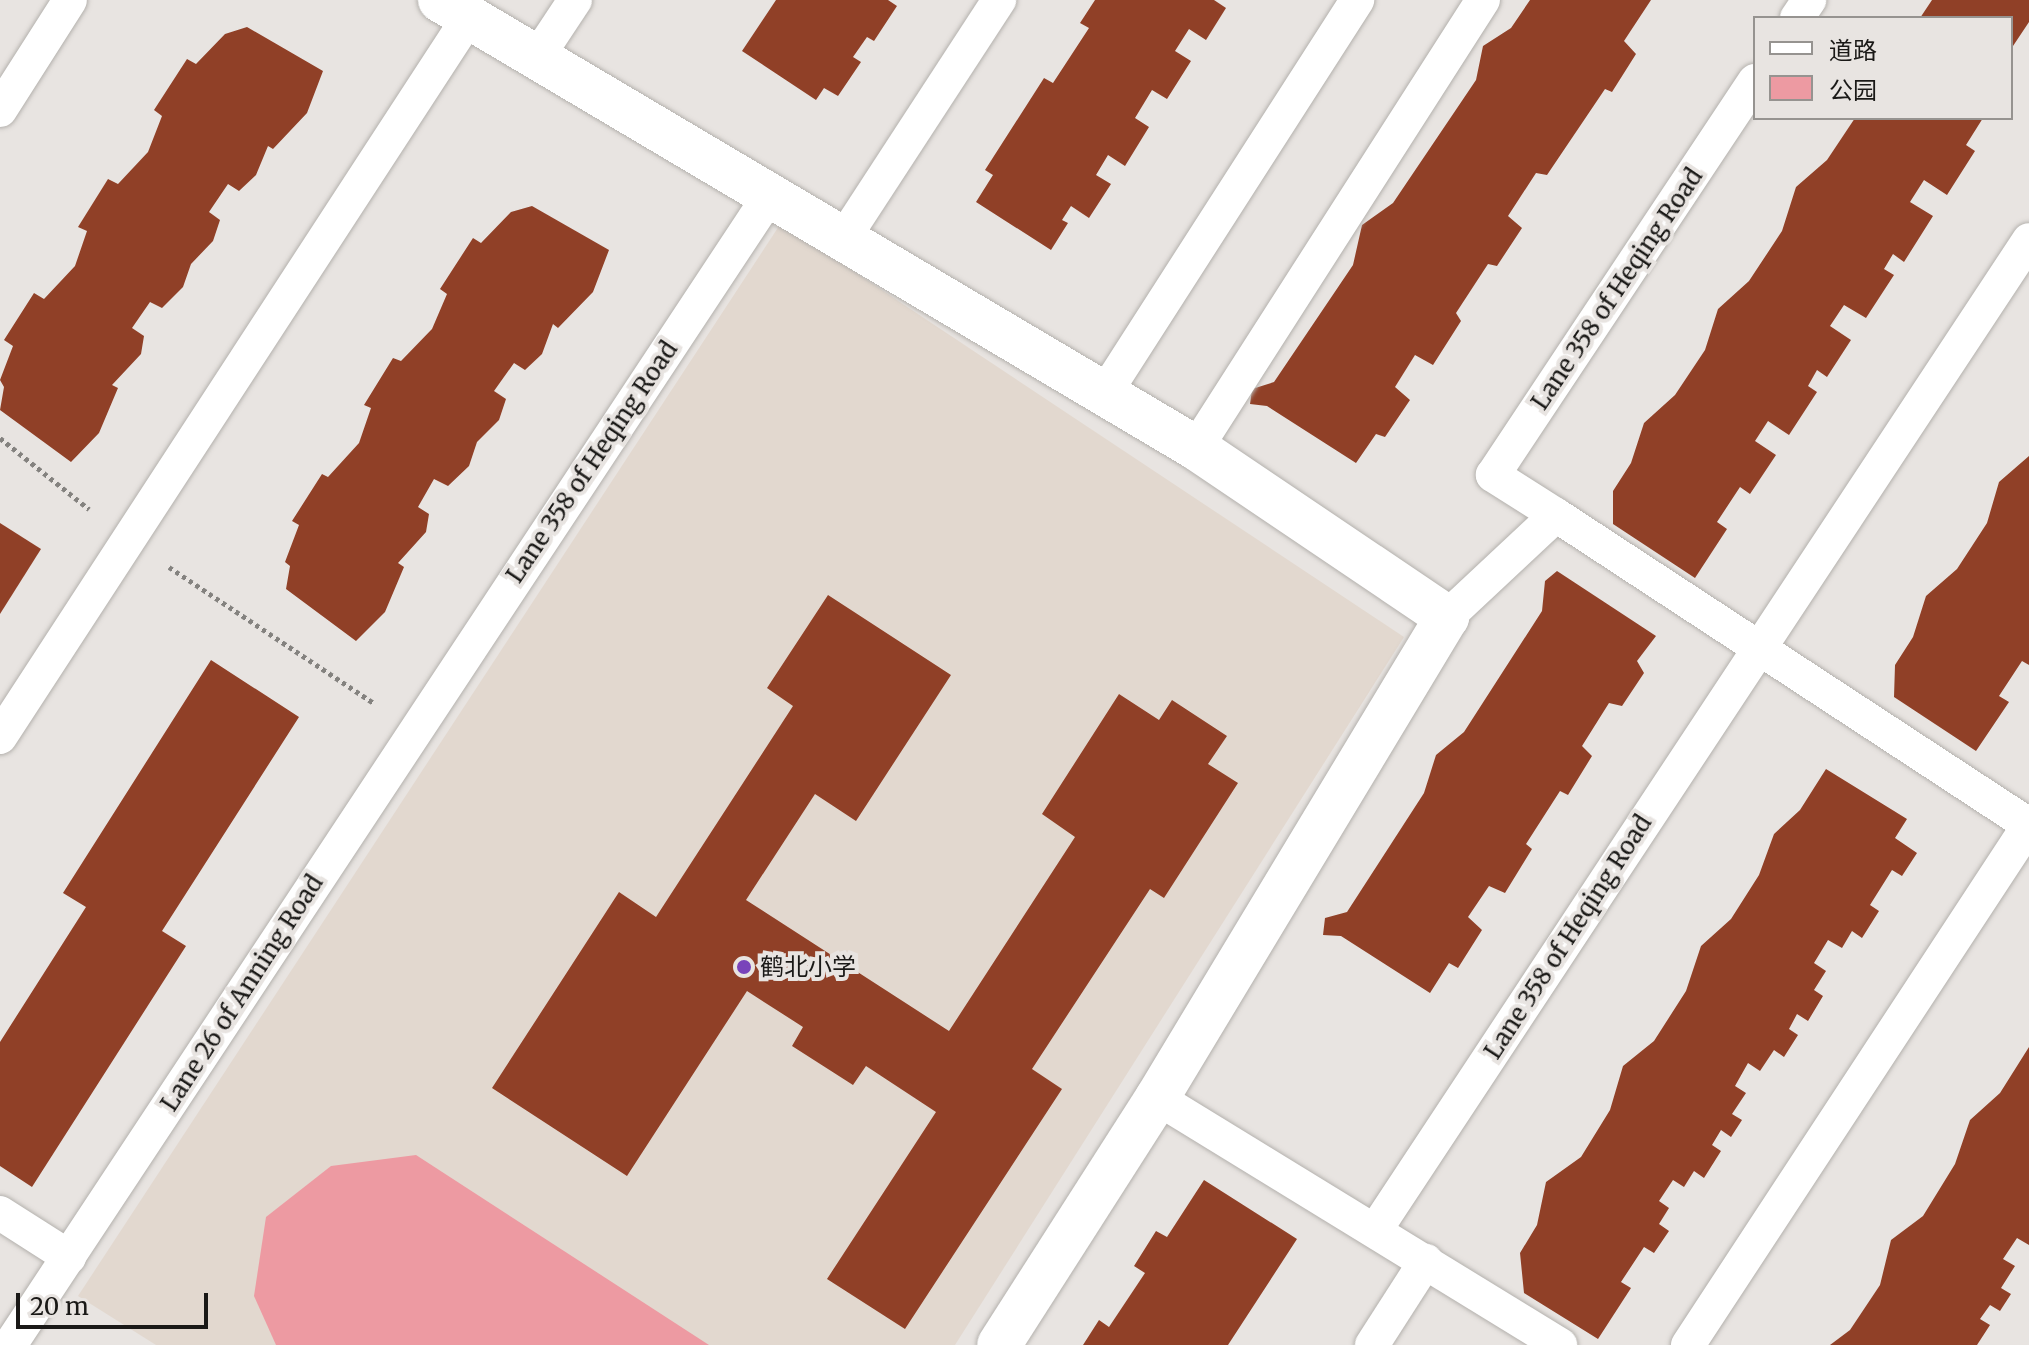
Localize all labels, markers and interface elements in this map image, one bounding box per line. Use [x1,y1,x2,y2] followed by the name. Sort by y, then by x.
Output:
[1753,16,2013,120] legend
[1829,35,1877,66] text: 道路
[1829,75,1877,106] text: 公园
[1525,163,1709,415] street label: Lane 358 of Heqing Road
[500,336,684,588] street label: Lane 358 of Heqing Road
[1478,810,1658,1064] street label: Lane 358 of Heqing Road
[155,870,329,1116] street label: Lane 26 of Anning Road
[760,953,856,981] place label: 鹤北小学
[735,958,753,976] marker: 鹤北小学
[20,1277,212,1327] scale bar
[30,1291,89,1322] text: 20 m

